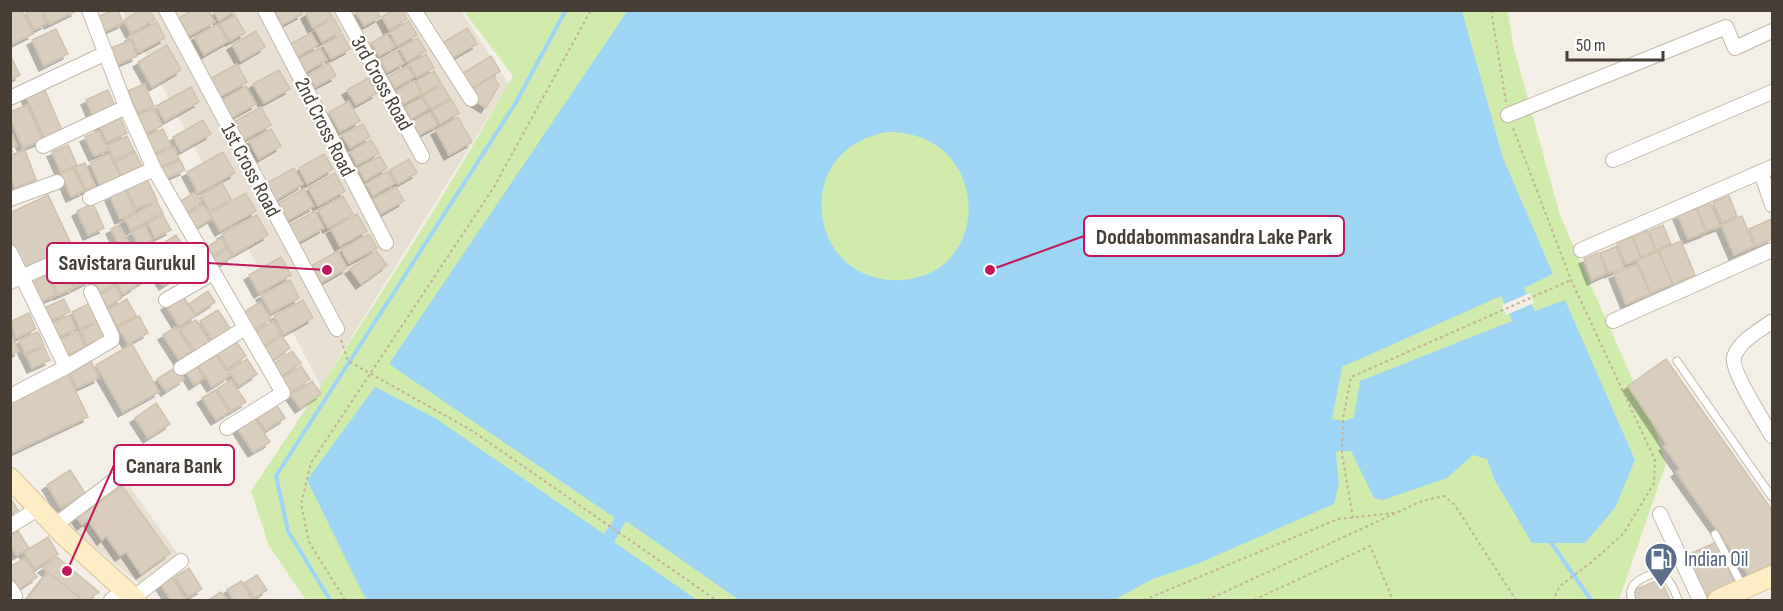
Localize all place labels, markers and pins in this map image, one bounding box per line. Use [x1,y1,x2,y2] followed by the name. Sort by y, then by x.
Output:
[1084,216,1344,256] callout: Doddabommasandra Lake Park
[47,243,208,283] callout: Savistara Gurukul
[114,445,234,485] callout: Canara Bank
[1643,541,1679,588] fuel station icon: Indian Oil
[1684,547,1748,572] place label: Indian Oil

